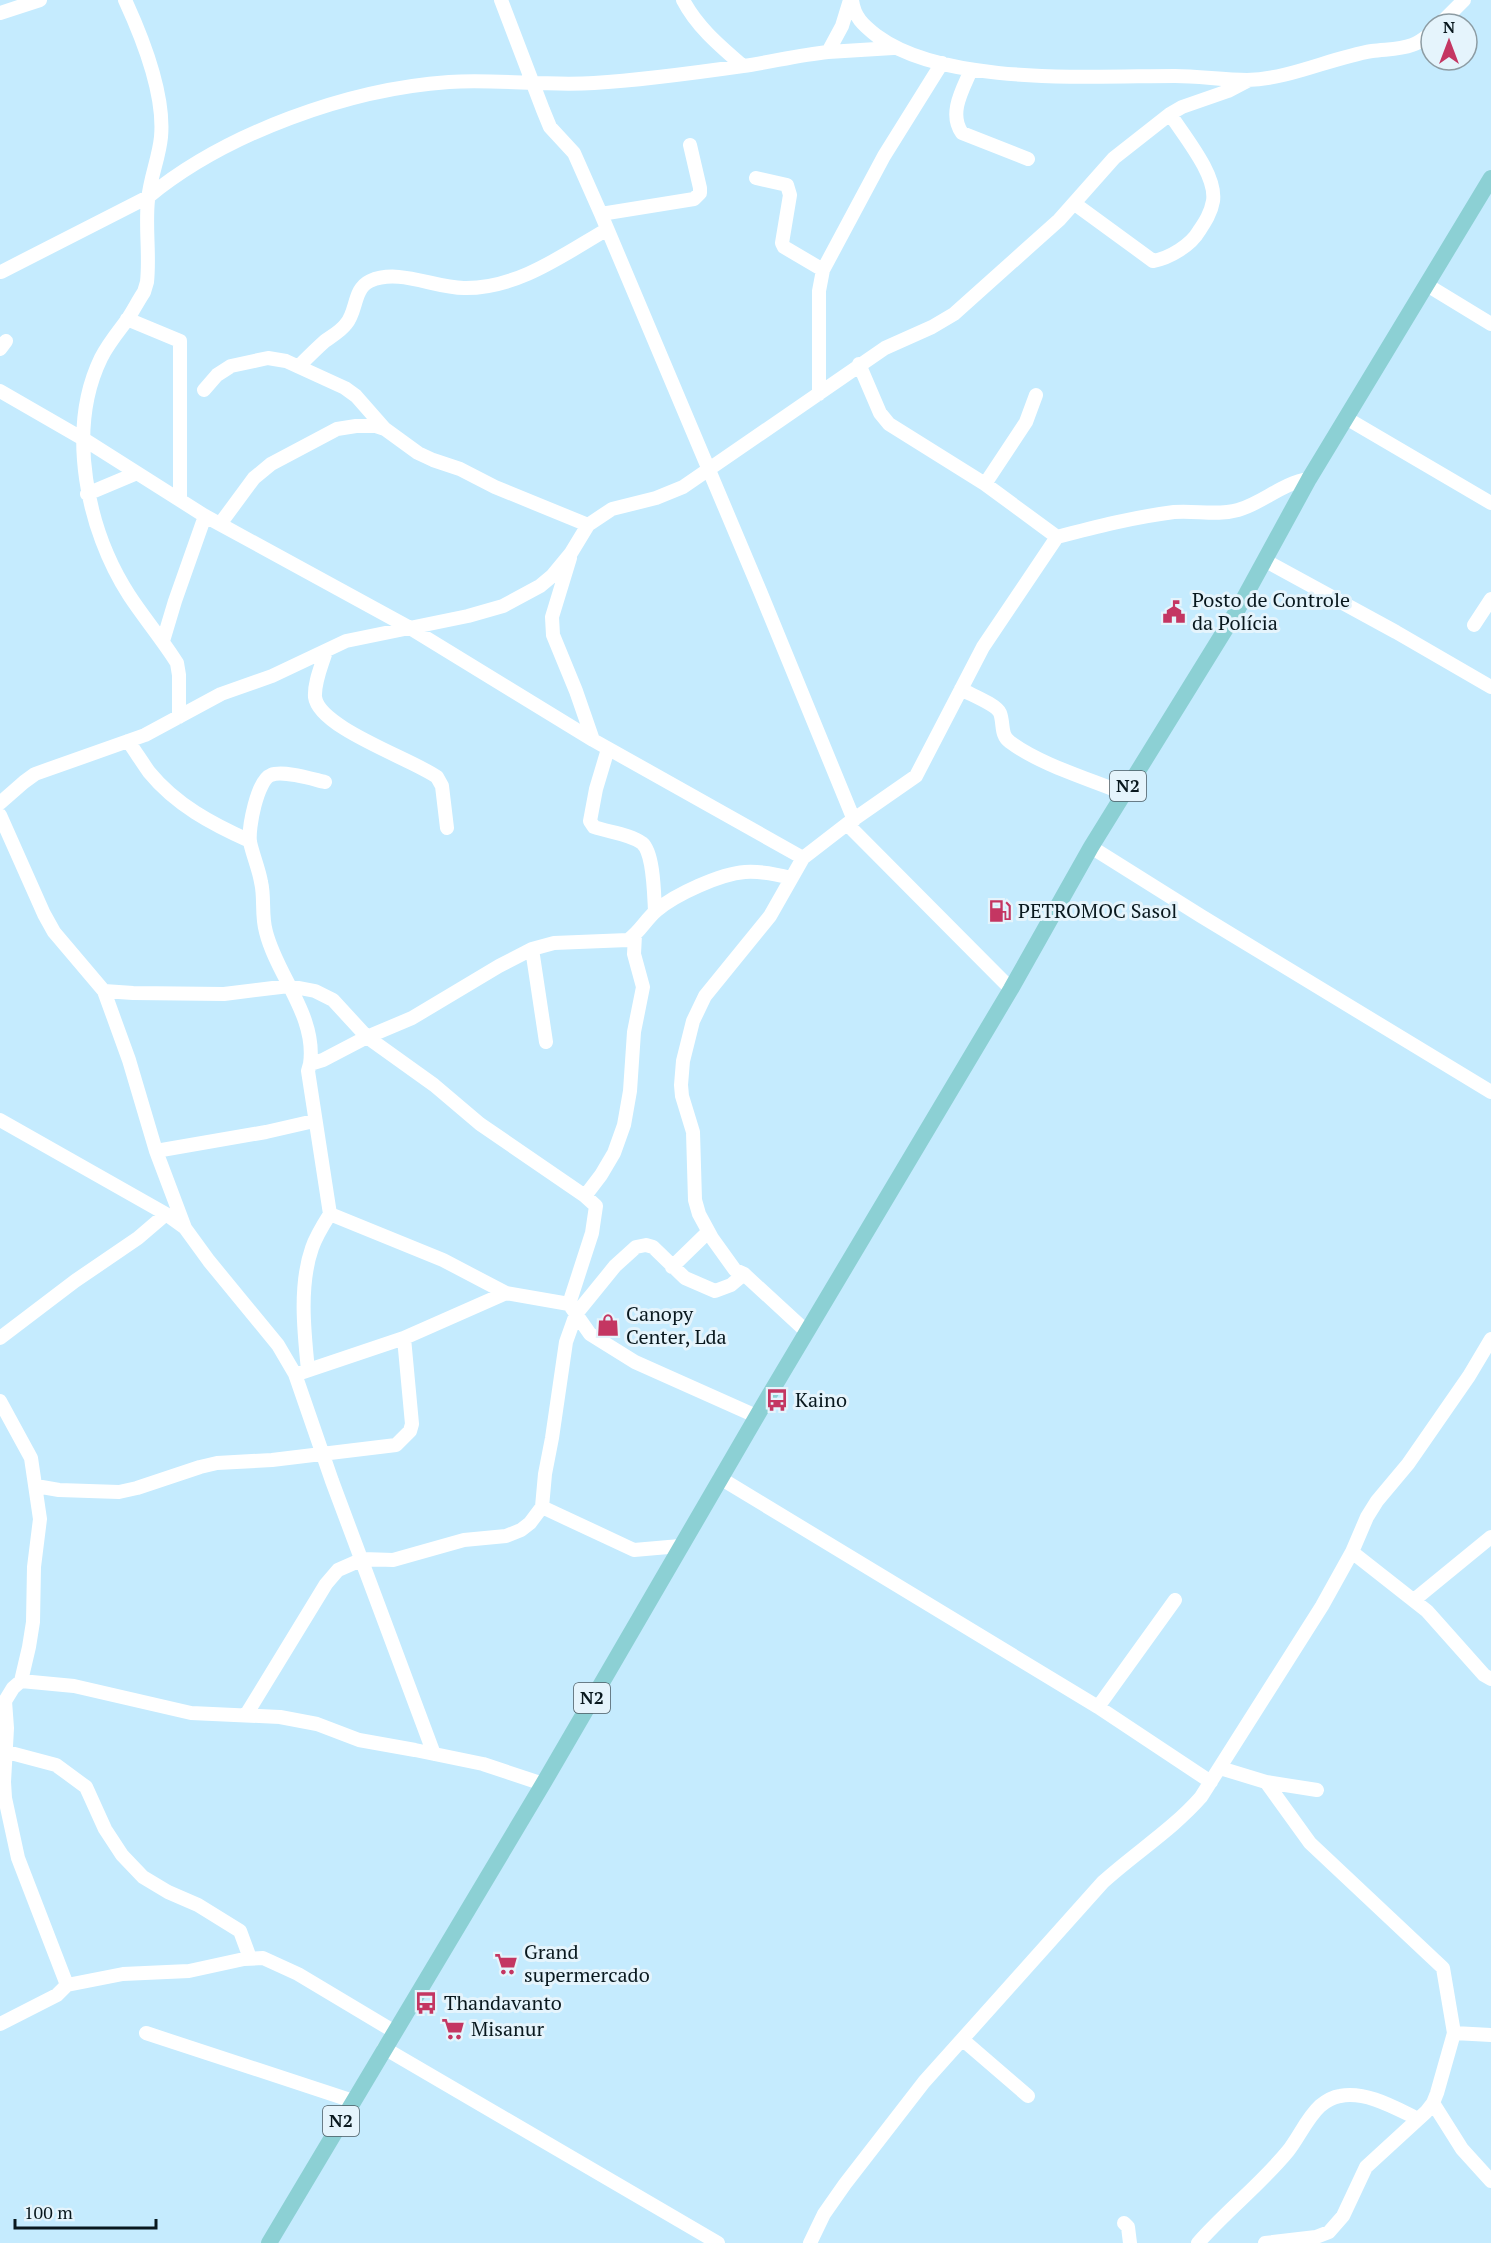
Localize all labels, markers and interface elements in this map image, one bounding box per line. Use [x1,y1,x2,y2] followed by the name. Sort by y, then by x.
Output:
[1419,12,1479,72] north arrow
[1443,16,1455,38] text: N
[1192,586,1350,636] place label: Posto de Controle da Polícia
[1161,599,1187,625] public building icon: Posto de Controle da Polícia
[1110,771,1146,801] road number: N2
[1018,897,1177,924] place label: PETROMOC Sasol
[987,898,1013,924] fuel station icon: PETROMOC Sasol
[626,1300,727,1350] place label: Canopy Center, Lda
[595,1312,621,1338] shop icon: Canopy Center, Lda
[795,1386,847,1413] place label: Kaino
[764,1387,790,1413] bus stop icon: Kaino
[574,1683,610,1713] road number: N2
[524,1938,650,1988] place label: Grand supermercado
[493,1951,519,1977] supermarket icon: Grand supermercado
[444,1989,562,2016] place label: Thandavanto
[413,1990,439,2016] bus stop icon: Thandavanto
[471,2015,544,2042] place label: Misanur
[440,2016,466,2042] supermarket icon: Misanur
[323,2106,359,2136] road number: N2
[15,2192,156,2230] scale bar
[24,2200,73,2224] text: 100 m

